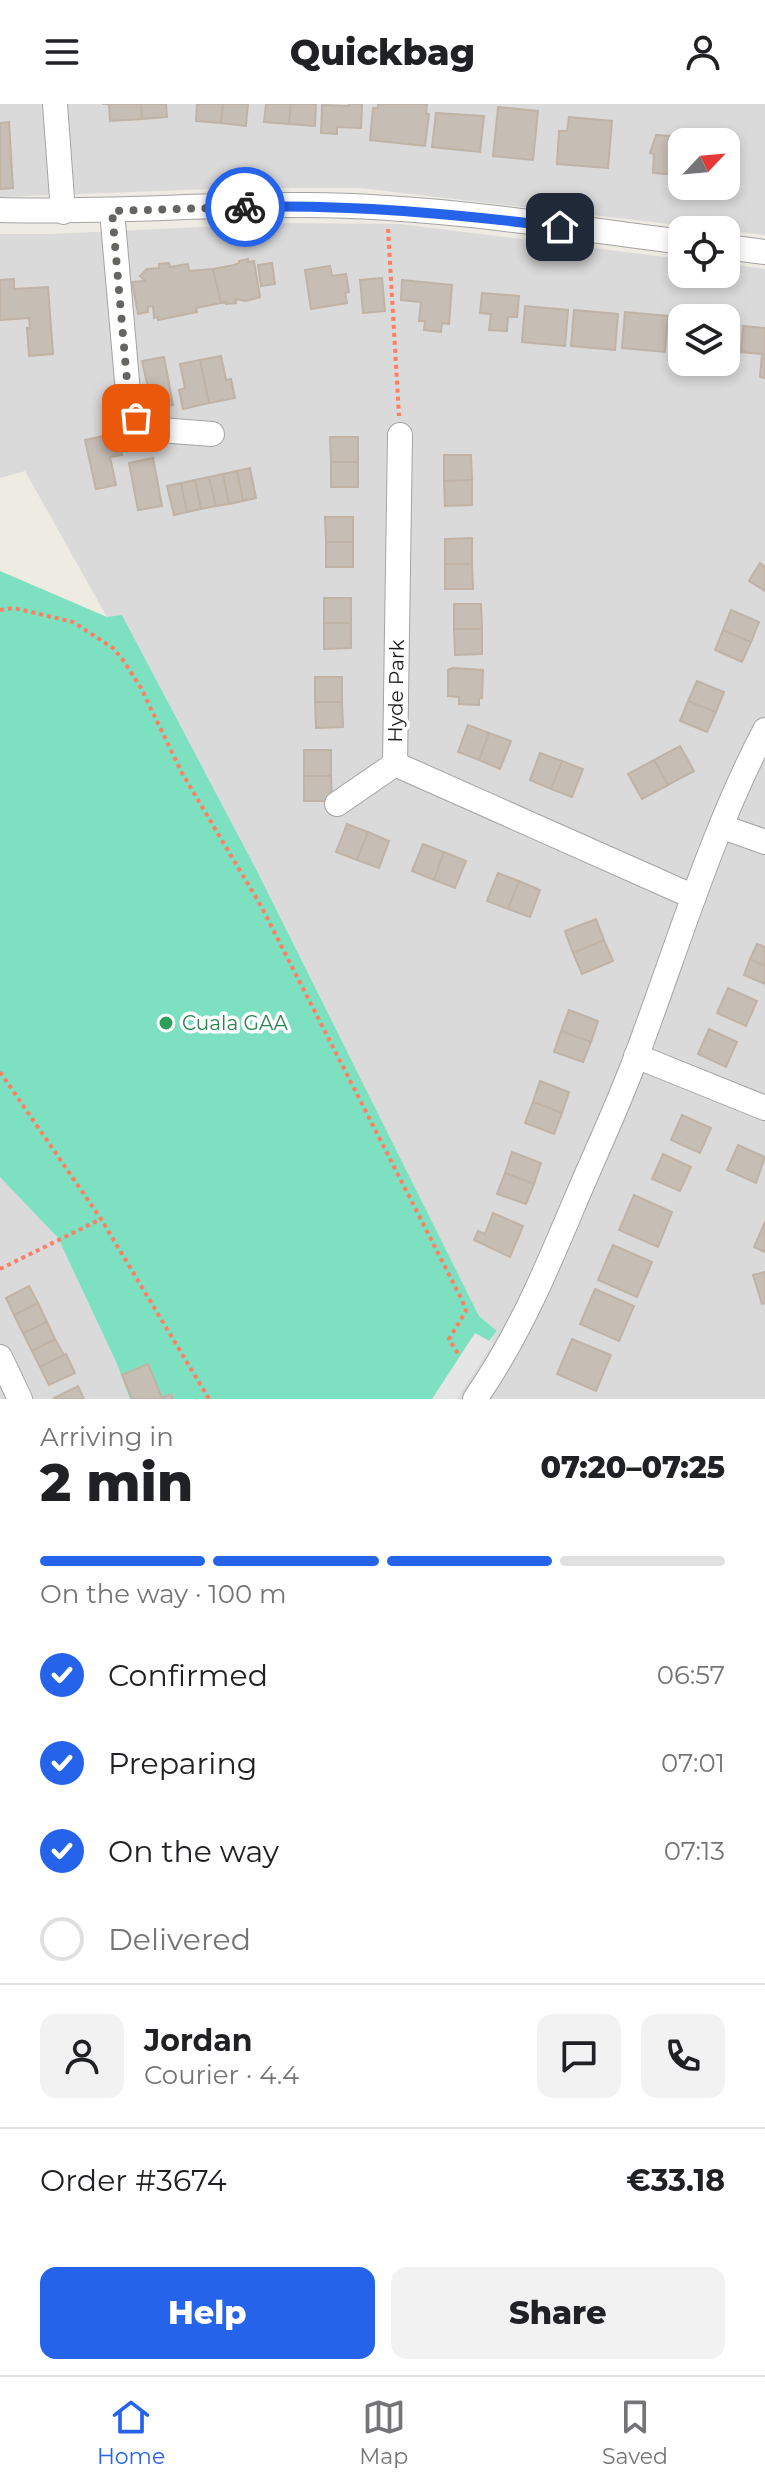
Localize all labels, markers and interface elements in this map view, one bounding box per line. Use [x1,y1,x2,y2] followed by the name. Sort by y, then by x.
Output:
[40,30,84,74] icon: menu
[290,30,475,74] text: Quickbag
[681,30,725,74] icon: person
[668,128,740,200] north arrow
[668,128,740,376] map controls
[205,167,285,247] courier
[223,185,267,229] icon: bike
[526,193,594,261] pin
[538,205,582,249] icon: home
[668,216,740,288] button: locate
[668,304,740,376] button: layers
[102,384,170,452] pin
[114,396,158,440] icon: bag
[383,639,409,743] street label: Hyde Park
[182,1011,288,1035] place label: Cuala GAA
[157,1014,175,1032] marker: Cuala GAA
[40,1421,174,1453] text: Arriving in
[541,1449,725,1486] text: 07:20–07:25
[40,1451,193,1514] text: 2 min
[40,1578,287,1610] text: On the way · 100 m
[40,1653,84,1697] icon: check
[108,1657,268,1694] text: Confirmed
[657,1659,725,1691] text: 06:57
[40,1741,84,1785] icon: check
[108,1745,257,1782] text: Preparing
[661,1747,725,1779] text: 07:01
[40,1829,84,1873] icon: check
[108,1833,279,1870] text: On the way
[664,1835,725,1867] text: 07:13
[108,1921,251,1958] text: Delivered
[40,2014,124,2098] button: person
[537,2014,621,2098] button: chat
[641,2014,725,2098] button: phone
[144,2022,253,2059] text: Jordan
[144,2059,299,2091] text: Courier · 4.4
[40,2162,227,2199] text: Order #3674
[626,2162,725,2199] text: €33.18
[40,2267,375,2359] button: Help
[391,2267,725,2359] button: Share
[97,2395,165,2470] tab: Home
[359,2395,408,2470] tab: Map
[602,2395,668,2470] tab: Saved

